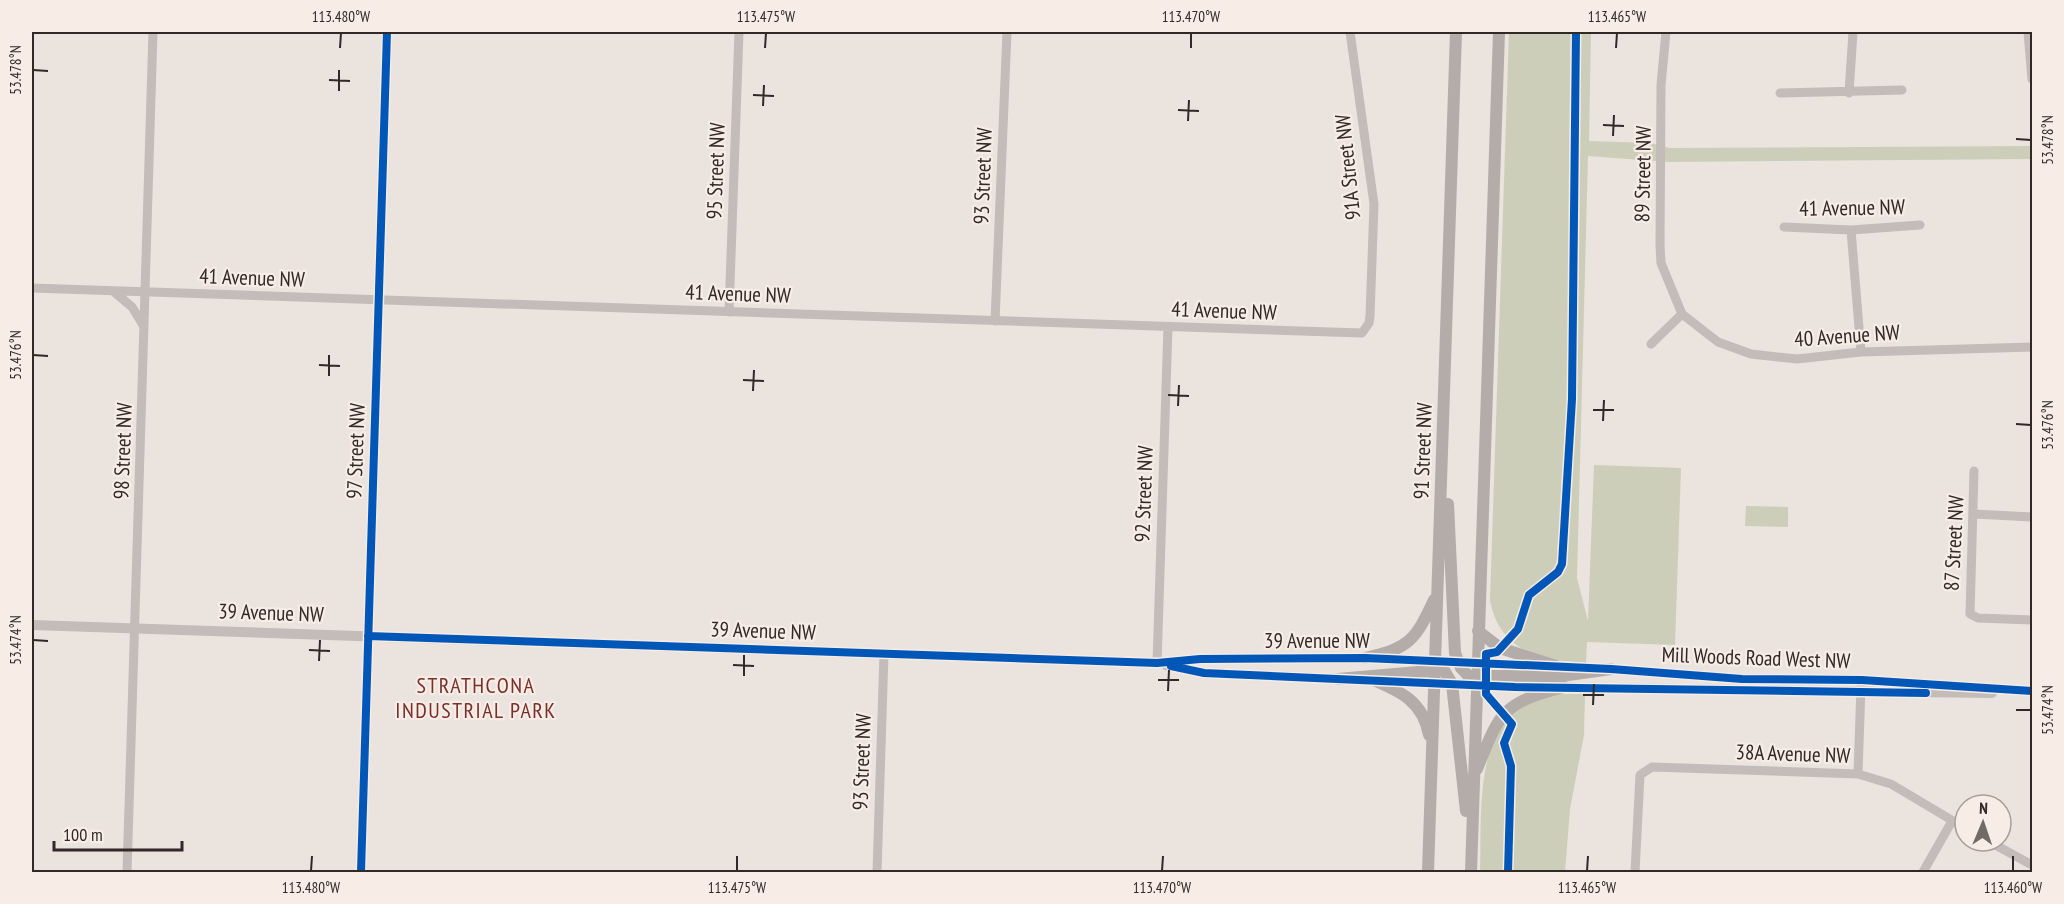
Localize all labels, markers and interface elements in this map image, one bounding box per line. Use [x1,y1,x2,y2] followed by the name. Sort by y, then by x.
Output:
[312,7,370,26] text: 113.480°W
[737,7,795,26] text: 113.475°W
[1162,7,1220,26] text: 113.470°W
[1588,7,1646,26] text: 113.465°W
[6,45,25,95] text: 53.478°N
[1329,113,1366,221] street label: 91A Street NW
[2038,115,2057,165] text: 53.478°N
[700,122,731,220] street label: 95 Street NW
[1628,125,1657,223] street label: 89 Street NW
[967,127,998,225] street label: 93 Street NW
[1799,193,1905,222] street label: 41 Avenue NW
[199,262,305,293] street label: 41 Avenue NW
[685,278,791,309] street label: 41 Avenue NW
[1171,295,1277,326] street label: 41 Avenue NW
[1793,318,1901,353] street label: 40 Avenue NW
[6,330,25,380] text: 53.476°N
[2038,400,2057,450] text: 53.476°N
[107,402,138,500] street label: 98 Street NW
[1407,402,1438,500] street label: 91 Street NW
[340,403,371,499] street label: 97 Street NW
[1128,445,1159,543] street label: 92 Street NW
[1938,494,1969,592] street label: 87 Street NW
[218,597,324,628] street label: 39 Avenue NW
[6,615,25,665] text: 53.474°N
[710,615,816,646] street label: 39 Avenue NW
[1264,627,1370,654] street label: 39 Avenue NW
[1661,641,1851,674] street label: Mill Woods Road West NW
[395,671,557,724] district label: STRATHCONA INDUSTRIAL PARK
[2038,685,2057,735] text: 53.474°N
[846,713,877,811] street label: 93 Street NW
[1735,738,1851,769] street label: 38A Avenue NW
[1953,793,2013,853] north arrow
[1979,798,1988,818] text: N
[54,814,182,852] scale bar
[63,823,103,846] text: 100 m
[282,878,340,897] text: 113.480°W
[708,878,766,897] text: 113.475°W
[1133,878,1191,897] text: 113.470°W
[1558,878,1616,897] text: 113.465°W
[1984,878,2042,897] text: 113.460°W

